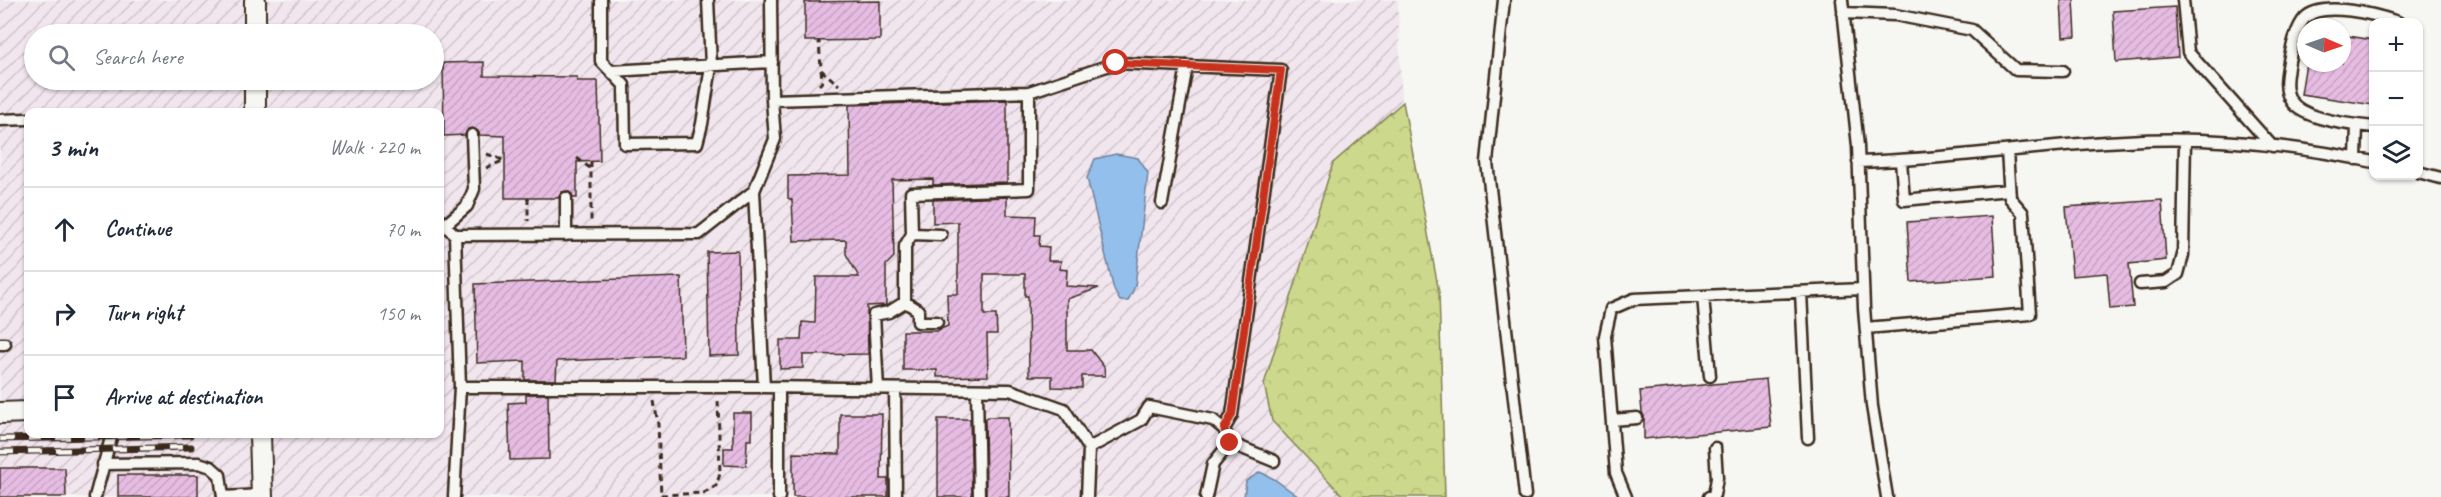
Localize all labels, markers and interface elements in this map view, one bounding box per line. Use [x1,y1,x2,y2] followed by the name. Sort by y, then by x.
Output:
[2297,18,2351,72] north arrow
[2369,18,2423,180] map controls
[2369,18,2423,72] button: +
[24,24,444,90] search box
[45,41,78,74] icon: search
[93,43,183,71] text: Search here
[1102,49,1128,75] route start
[2369,72,2423,126] button: −
[2369,126,2423,180] button: layers
[48,131,98,164] text: 3 min
[330,135,420,160] text: Walk · 220 m
[48,213,81,246] icon: ahead
[105,215,171,243] text: Continue
[386,217,420,242] text: 70 m
[48,297,81,330] icon: right
[105,299,182,327] text: Turn right
[377,301,420,326] text: 150 m
[48,381,81,414] icon: arrive
[105,383,262,411] text: Arrive at destination
[1216,429,1242,455] route end

